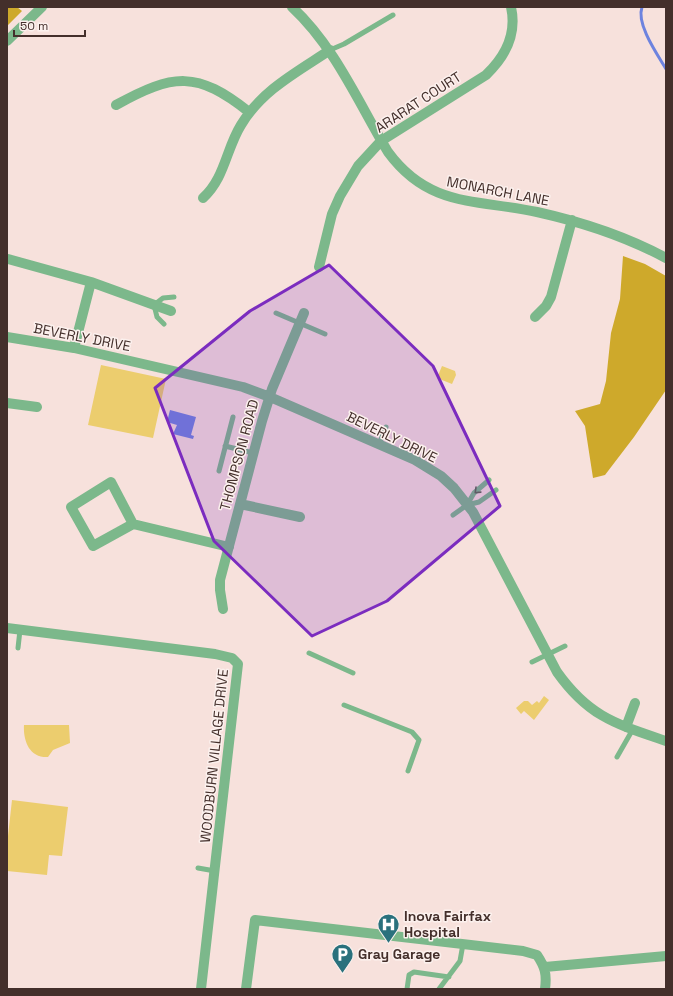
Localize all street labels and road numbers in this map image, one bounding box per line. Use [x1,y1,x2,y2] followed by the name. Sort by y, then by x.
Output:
[372,67,464,137] street label: ARARAT COURT
[445,172,551,210] street label: MONARCH LANE
[32,319,132,355] street label: BEVERLY DRIVE
[216,397,262,513] street label: THOMPSON ROAD
[344,407,440,467] street label: BEVERLY DRIVE
[196,668,232,844] street label: WOODBURN VILLAGE DRIVE

